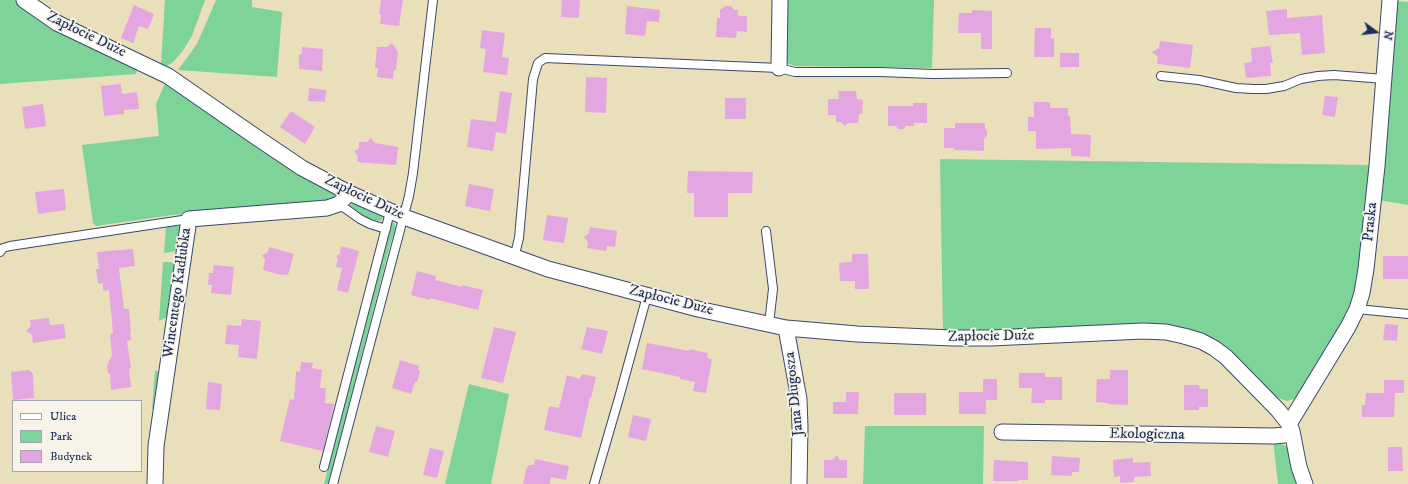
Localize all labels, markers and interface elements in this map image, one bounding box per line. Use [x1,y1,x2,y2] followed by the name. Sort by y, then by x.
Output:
[43,8,129,62] street label: Zapłocie Duże
[1356,12,1396,52] north arrow
[1380,29,1396,41] text: N
[321,172,407,224] street label: Zapłocie Duże
[1360,201,1382,243] street label: Praska
[160,227,196,359] street label: Wincentego Kadłubka
[627,282,715,320] street label: Zapłocie Duże
[948,327,1034,347] street label: Zapłocie Duże
[782,351,808,437] street label: Jana Długosza
[12,400,142,472] legend
[50,409,76,424] text: Ulica
[1109,425,1185,445] street label: Ekologiczna
[50,429,72,444] text: Park
[50,449,92,464] text: Budynek

